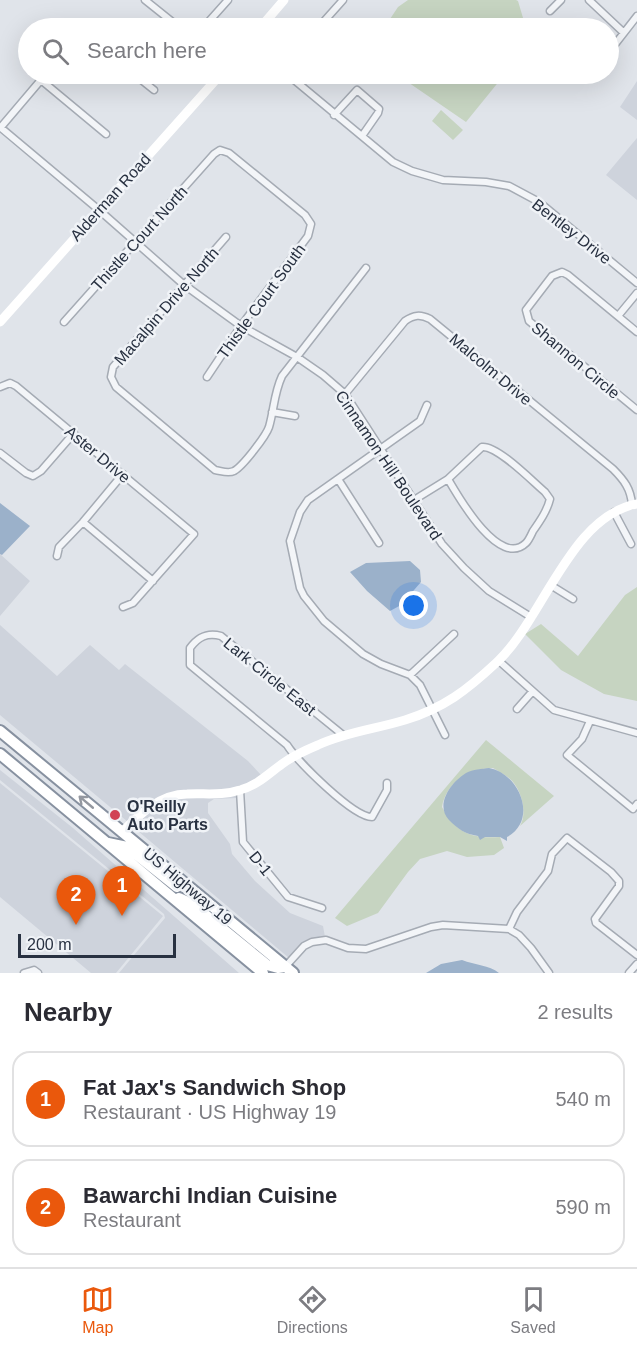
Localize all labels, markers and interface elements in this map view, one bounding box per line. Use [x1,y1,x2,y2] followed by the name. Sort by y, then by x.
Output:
[18,18,619,84] search box
[39,35,72,68] icon: search
[87,38,207,63] text: Search here
[67,150,154,244] street label: Alderman Road
[88,183,191,294] street label: Thistle Court North
[529,195,614,267] street label: Bentley Drive
[214,241,309,362] street label: Thistle Court South
[111,244,222,368] street label: Macalpin Drive North
[528,319,623,402] street label: Shannon Circle
[446,330,535,409] street label: Malcolm Drive
[332,388,445,543] street label: Cinnamon Hill Boulevard
[62,422,134,486] street label: Aster Drive
[399,591,428,620] your location
[220,634,319,719] street label: Lark Circle East
[78,795,94,808] one-way arrow
[127,798,208,833] place label: O'Reilly Auto Parts
[108,808,122,822] marker: O'Reilly Auto Parts
[140,844,235,928] street label: US Highway 19
[246,848,275,879] street label: D-1
[102,866,142,916] pin: 1
[56,876,96,925] pin: 2
[18,931,176,958] scale bar
[27,936,71,953] text: 200 m
[24,997,112,1027] text: Nearby
[537,1001,613,1023] text: 2 results
[83,1075,346,1100] text: Fat Jax's Sandwich Shop
[40,1088,51,1110] text: 1
[555,1088,611,1110] text: 540 m
[83,1101,336,1123] text: Restaurant · US Highway 19
[83,1183,337,1208] text: Bawarchi Indian Cuisine
[40,1196,51,1218] text: 2
[555,1196,611,1218] text: 590 m
[83,1209,181,1231] text: Restaurant
[81,1283,114,1337] tab: Map
[277,1283,348,1337] tab: Directions
[510,1283,556,1337] tab: Saved

